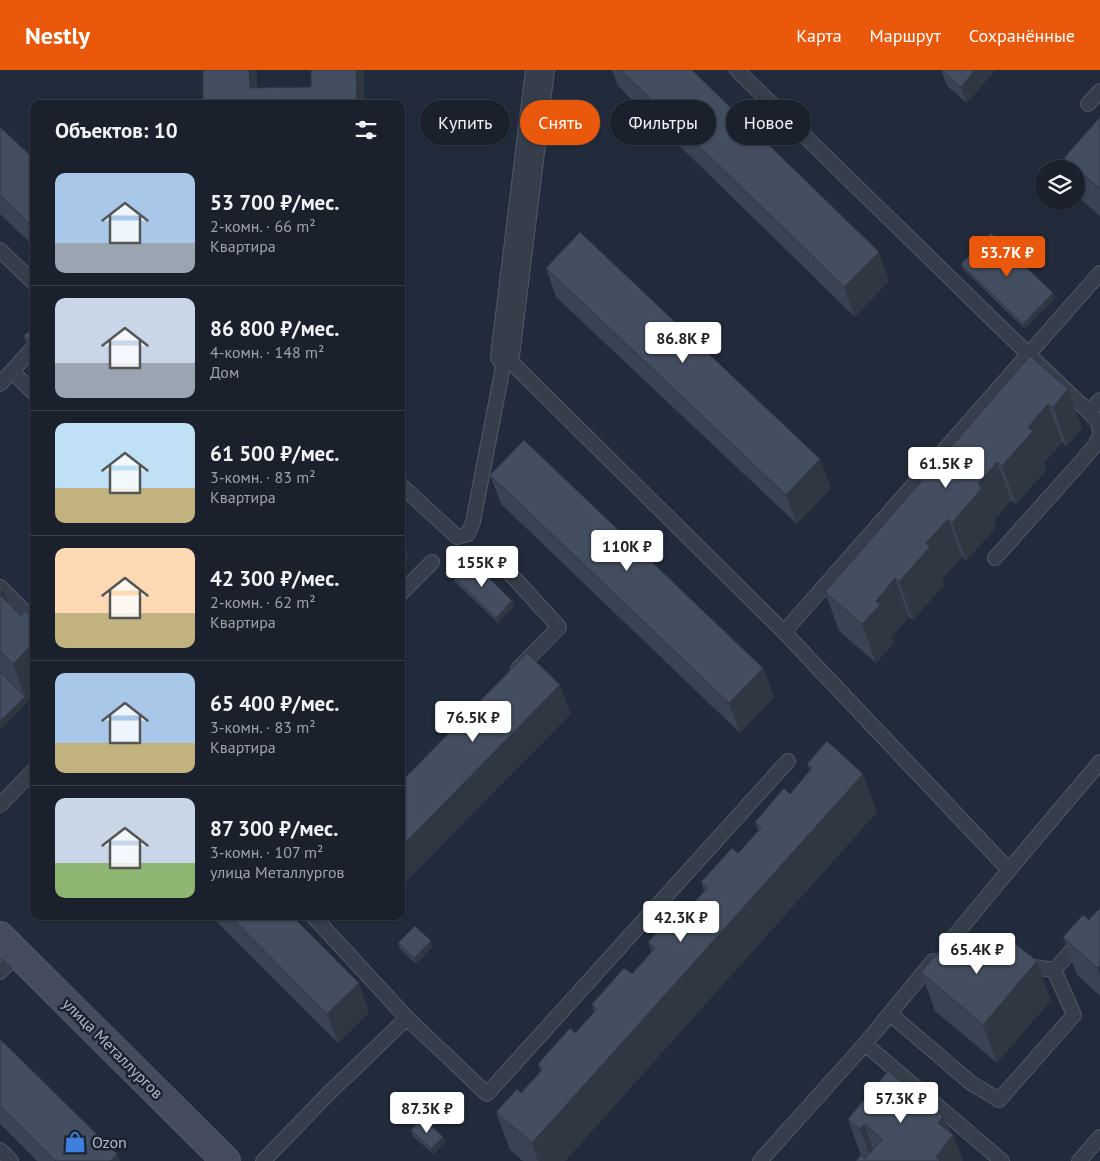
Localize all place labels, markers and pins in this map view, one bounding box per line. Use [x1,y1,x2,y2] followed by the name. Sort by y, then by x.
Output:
[961,236,1053,278] pin: 53.7K ₽
[637,322,729,364] pin: 86.8K ₽
[900,446,992,489] pin: 61.5K ₽
[586,530,668,572] pin: 110K ₽
[441,546,523,588] pin: 155K ₽
[427,700,519,743] pin: 76.5K ₽
[635,900,727,943] pin: 42.3K ₽
[931,932,1023,975] pin: 65.4K ₽
[855,1082,947,1124] pin: 57.3K ₽
[381,1092,473,1134] pin: 87.3K ₽
[62,1129,88,1155] shop icon: Ozon
[92,1132,127,1152] place label: Ozon

